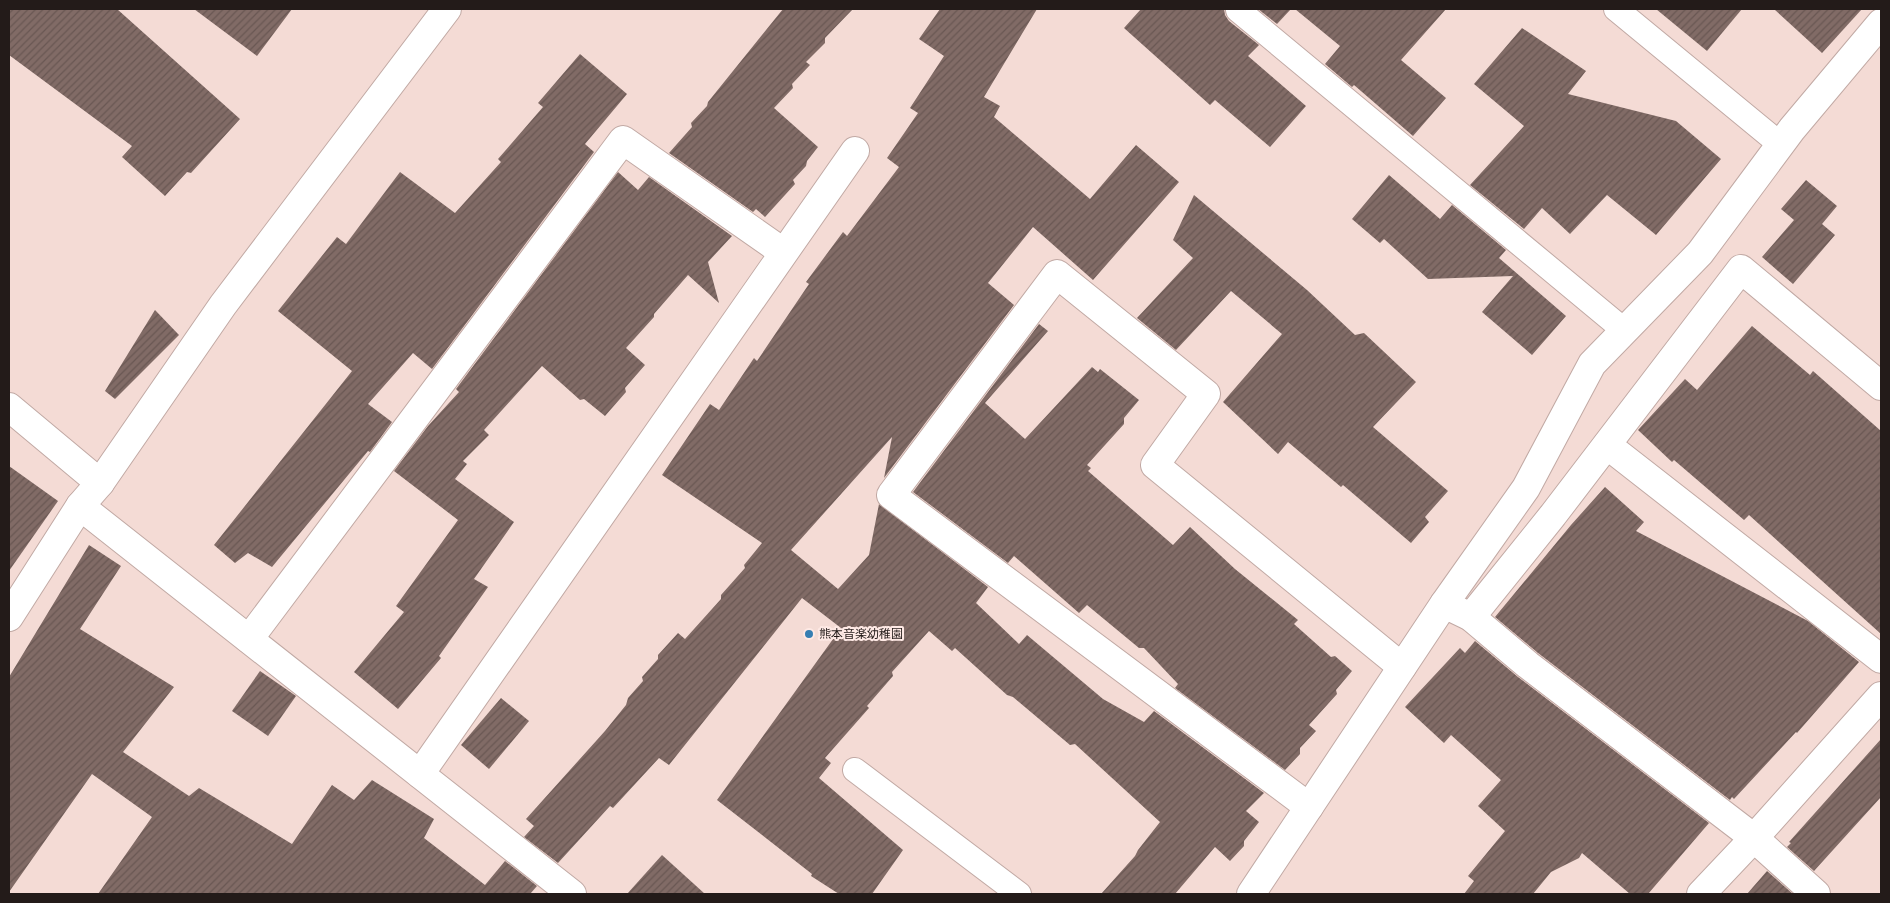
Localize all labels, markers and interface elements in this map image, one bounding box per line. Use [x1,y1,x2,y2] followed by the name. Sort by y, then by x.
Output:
[819,627,903,641] place label: 熊本音楽幼稚園
[803,628,815,640] marker: 熊本音楽幼稚園

